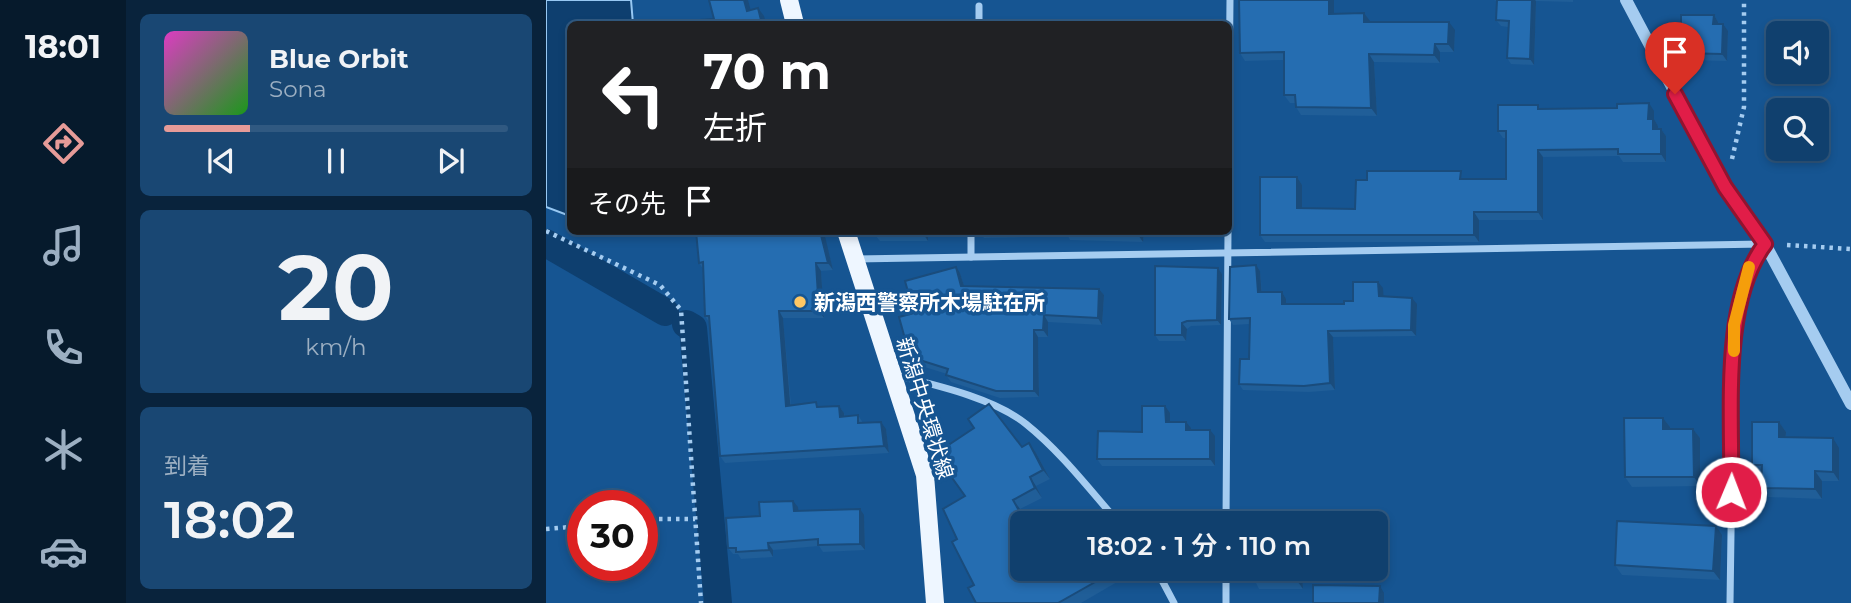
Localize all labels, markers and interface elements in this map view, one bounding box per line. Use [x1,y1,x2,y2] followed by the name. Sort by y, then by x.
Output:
[1766,21,1829,161] map controls
[1766,21,1829,84] button: sound
[1645,22,1705,94] pin
[25,27,101,66] text: 18:01
[1656,33,1694,71] icon: arrive
[703,42,831,101] text: 70 m
[269,43,408,75] text: Blue Orbit
[588,49,679,140] icon: left
[269,75,327,103] text: Sona
[1766,98,1829,161] button: search
[703,108,767,147] text: 左折
[39,119,88,168] icon: directions
[202,142,240,180] icon: previous
[317,142,355,180] icon: pause
[432,142,470,180] icon: next
[680,182,718,220] icon: arrive
[588,188,666,220] text: その先
[39,221,88,270] icon: music
[278,232,394,343] text: 20
[814,290,1045,315] place label: 新潟西警察所木場駐在所
[792,294,808,310] marker: 新潟西警察所木場駐在所
[39,323,88,372] icon: phone
[305,333,367,361] text: km/h
[892,334,958,482] street label: 新潟中央環状線
[39,425,88,474] icon: climate
[164,452,210,480] text: 到着
[1694,455,1768,529] position arrow
[164,488,296,551] text: 18:02
[567,490,658,581] speed limit sign: 30
[39,527,88,576] icon: car
[1087,530,1311,562] text: 18:02 · 1 分 · 110 m

